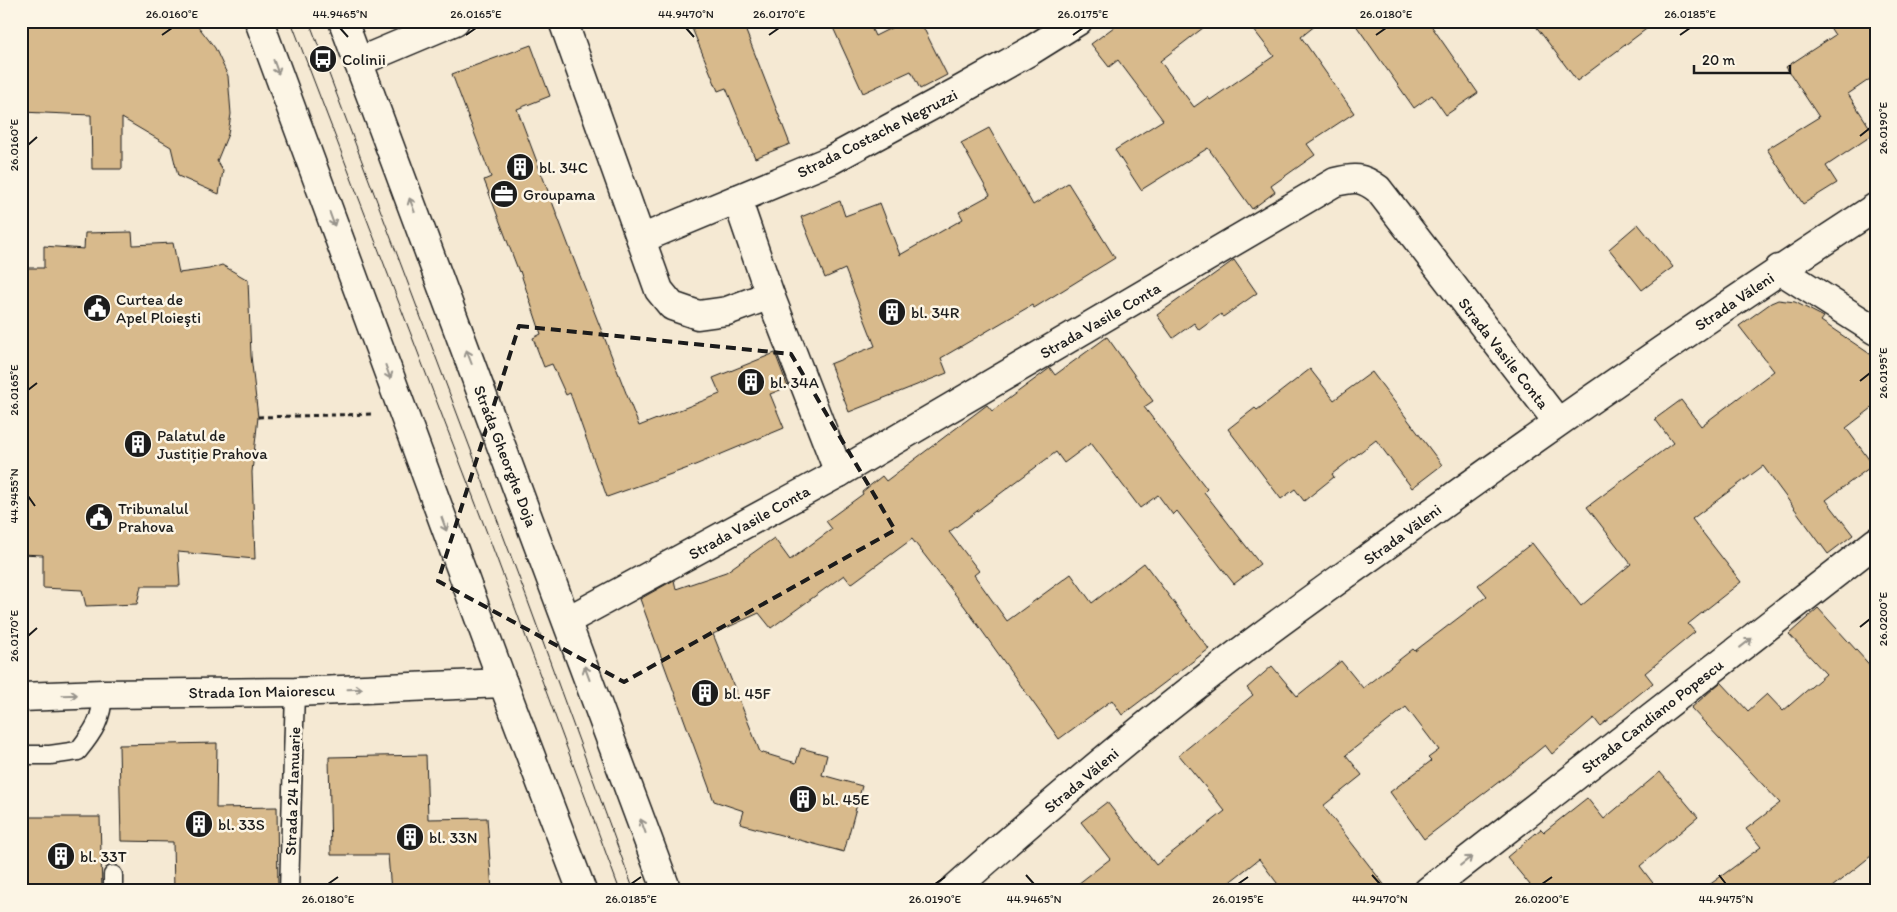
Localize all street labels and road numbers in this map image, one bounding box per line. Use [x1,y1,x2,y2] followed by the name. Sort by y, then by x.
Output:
[794,85,961,182] street label: Strada Costache Negruzzi
[1691,268,1778,335] street label: Strada Văleni
[1037,278,1164,363] street label: Strada Vasile Conta
[1454,294,1553,413] street label: Strada Vasile Conta
[470,383,542,530] street label: Strada Gheorghe Doja
[685,481,814,564] street label: Strada Vasile Conta
[1360,500,1445,569] street label: Strada Văleni
[1578,655,1727,778] street label: Strada Candiano Popescu
[189,681,336,702] street label: Strada Ion Maiorescu
[281,726,304,856] street label: Strada 24 Ianuarie
[1040,744,1122,817] street label: Strada Văleni

